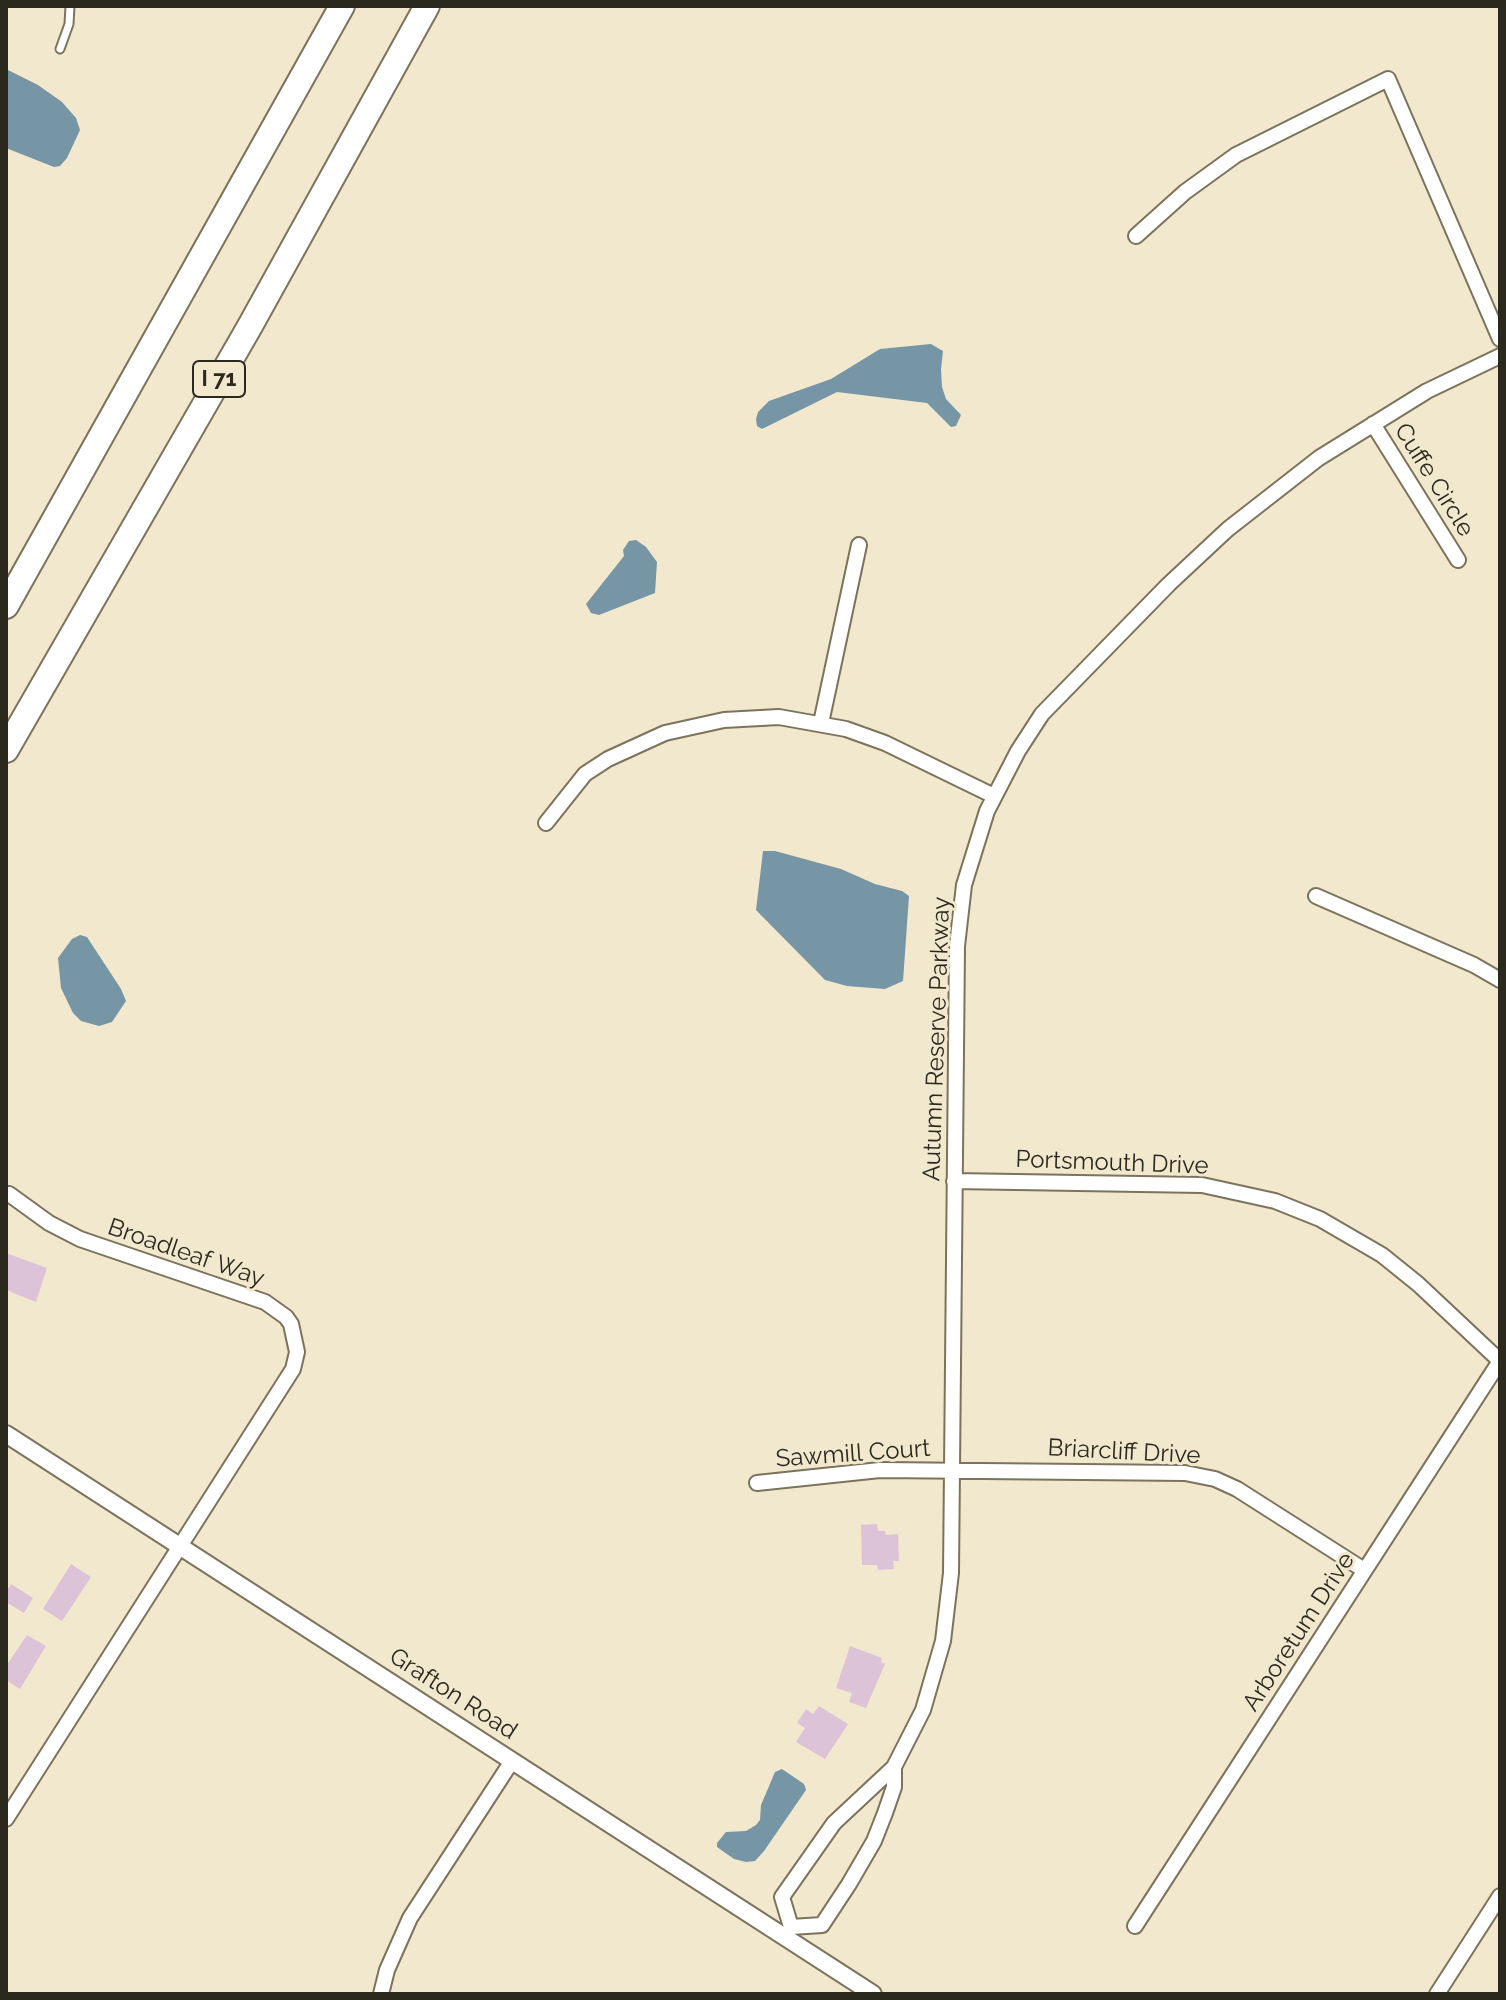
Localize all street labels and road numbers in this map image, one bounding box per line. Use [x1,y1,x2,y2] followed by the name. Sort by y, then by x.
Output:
[193,361,245,397] road number: I 71
[1388,418,1480,542] street label: Cuffe Circle
[918,896,956,1182] street label: Autumn Reserve Parkway
[1015,1145,1209,1181] street label: Portsmouth Drive
[104,1213,268,1293] street label: Broadleaf Way
[775,1434,931,1474] street label: Sawmill Court
[1047,1434,1201,1470] street label: Briarcliff Drive
[1237,1547,1361,1717] street label: Arboretum Drive
[384,1642,522,1746] street label: Grafton Road

